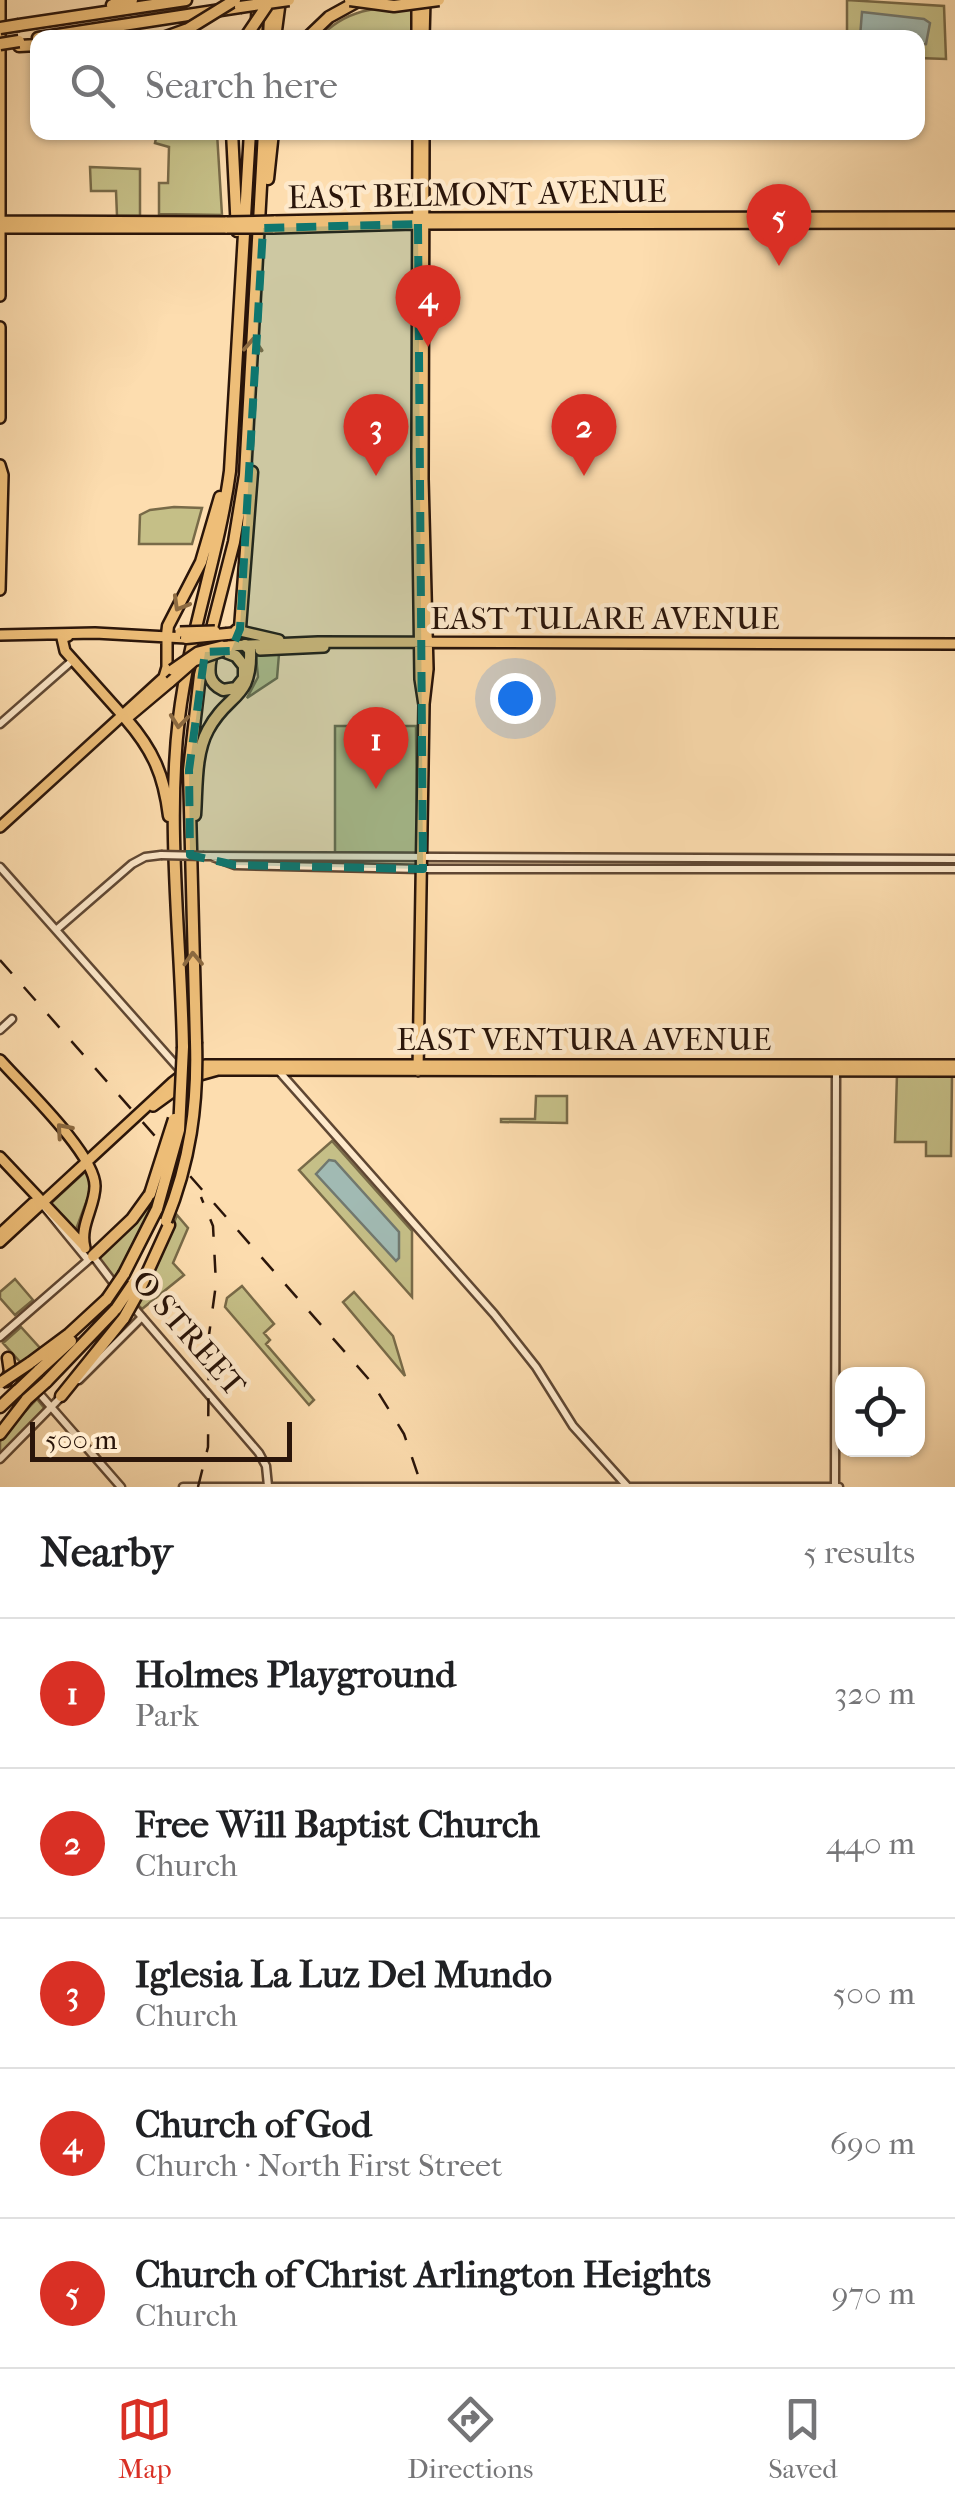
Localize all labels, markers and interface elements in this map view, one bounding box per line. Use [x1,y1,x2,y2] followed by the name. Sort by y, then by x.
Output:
[30,30,925,140] search box
[65,58,120,113] icon: search
[145,63,338,108] text: Search here
[287,173,667,216] street label: EAST BELMONT AVENUE
[746,184,812,266] pin: 5
[396,264,460,347] pin: 4
[242,337,263,353] one-way arrow
[344,394,408,476] pin: 3
[552,394,616,476] pin: 2
[173,593,192,611] one-way arrow
[430,600,780,637] street label: EAST TULARE AVENUE
[490,673,541,724] your location
[344,706,408,789] pin: 1
[169,714,190,730] one-way arrow
[183,950,204,966] one-way arrow
[396,1021,772,1058] street label: EAST VENTURA AVENUE
[56,1124,74,1142] one-way arrow
[124,1263,253,1404] street label: O STREET
[835,1367,925,1457] map controls
[835,1367,925,1457] button: locate
[30,1417,292,1462] scale bar
[45,1423,117,1456] text: 500 m
[40,1528,172,1577] text: Nearby
[803,1534,915,1571] text: 5 results
[135,1652,456,1697] text: Holmes Playground
[67,1675,78,1712] text: 1
[834,1675,915,1712] text: 320 m
[135,1697,199,1734] text: Park
[135,1802,540,1847] text: Free Will Baptist Church
[64,1825,81,1862] text: 2
[826,1825,915,1862] text: 440 m
[135,1847,238,1884] text: Church
[135,1952,552,1997] text: Iglesia La Luz Del Mundo
[66,1975,79,2012] text: 3
[833,1975,915,2012] text: 500 m
[135,1997,238,2034] text: Church
[135,2102,372,2147] text: Church of God
[63,2125,82,2162] text: 4
[830,2125,915,2162] text: 690 m
[135,2147,502,2184] text: Church · North First Street
[135,2252,711,2297] text: Church of Christ Arlington Heights
[66,2275,79,2312] text: 5
[832,2275,915,2312] text: 970 m
[135,2297,238,2334] text: Church
[117,2392,172,2485] tab: Map
[407,2392,533,2485] tab: Directions
[768,2392,838,2485] tab: Saved

